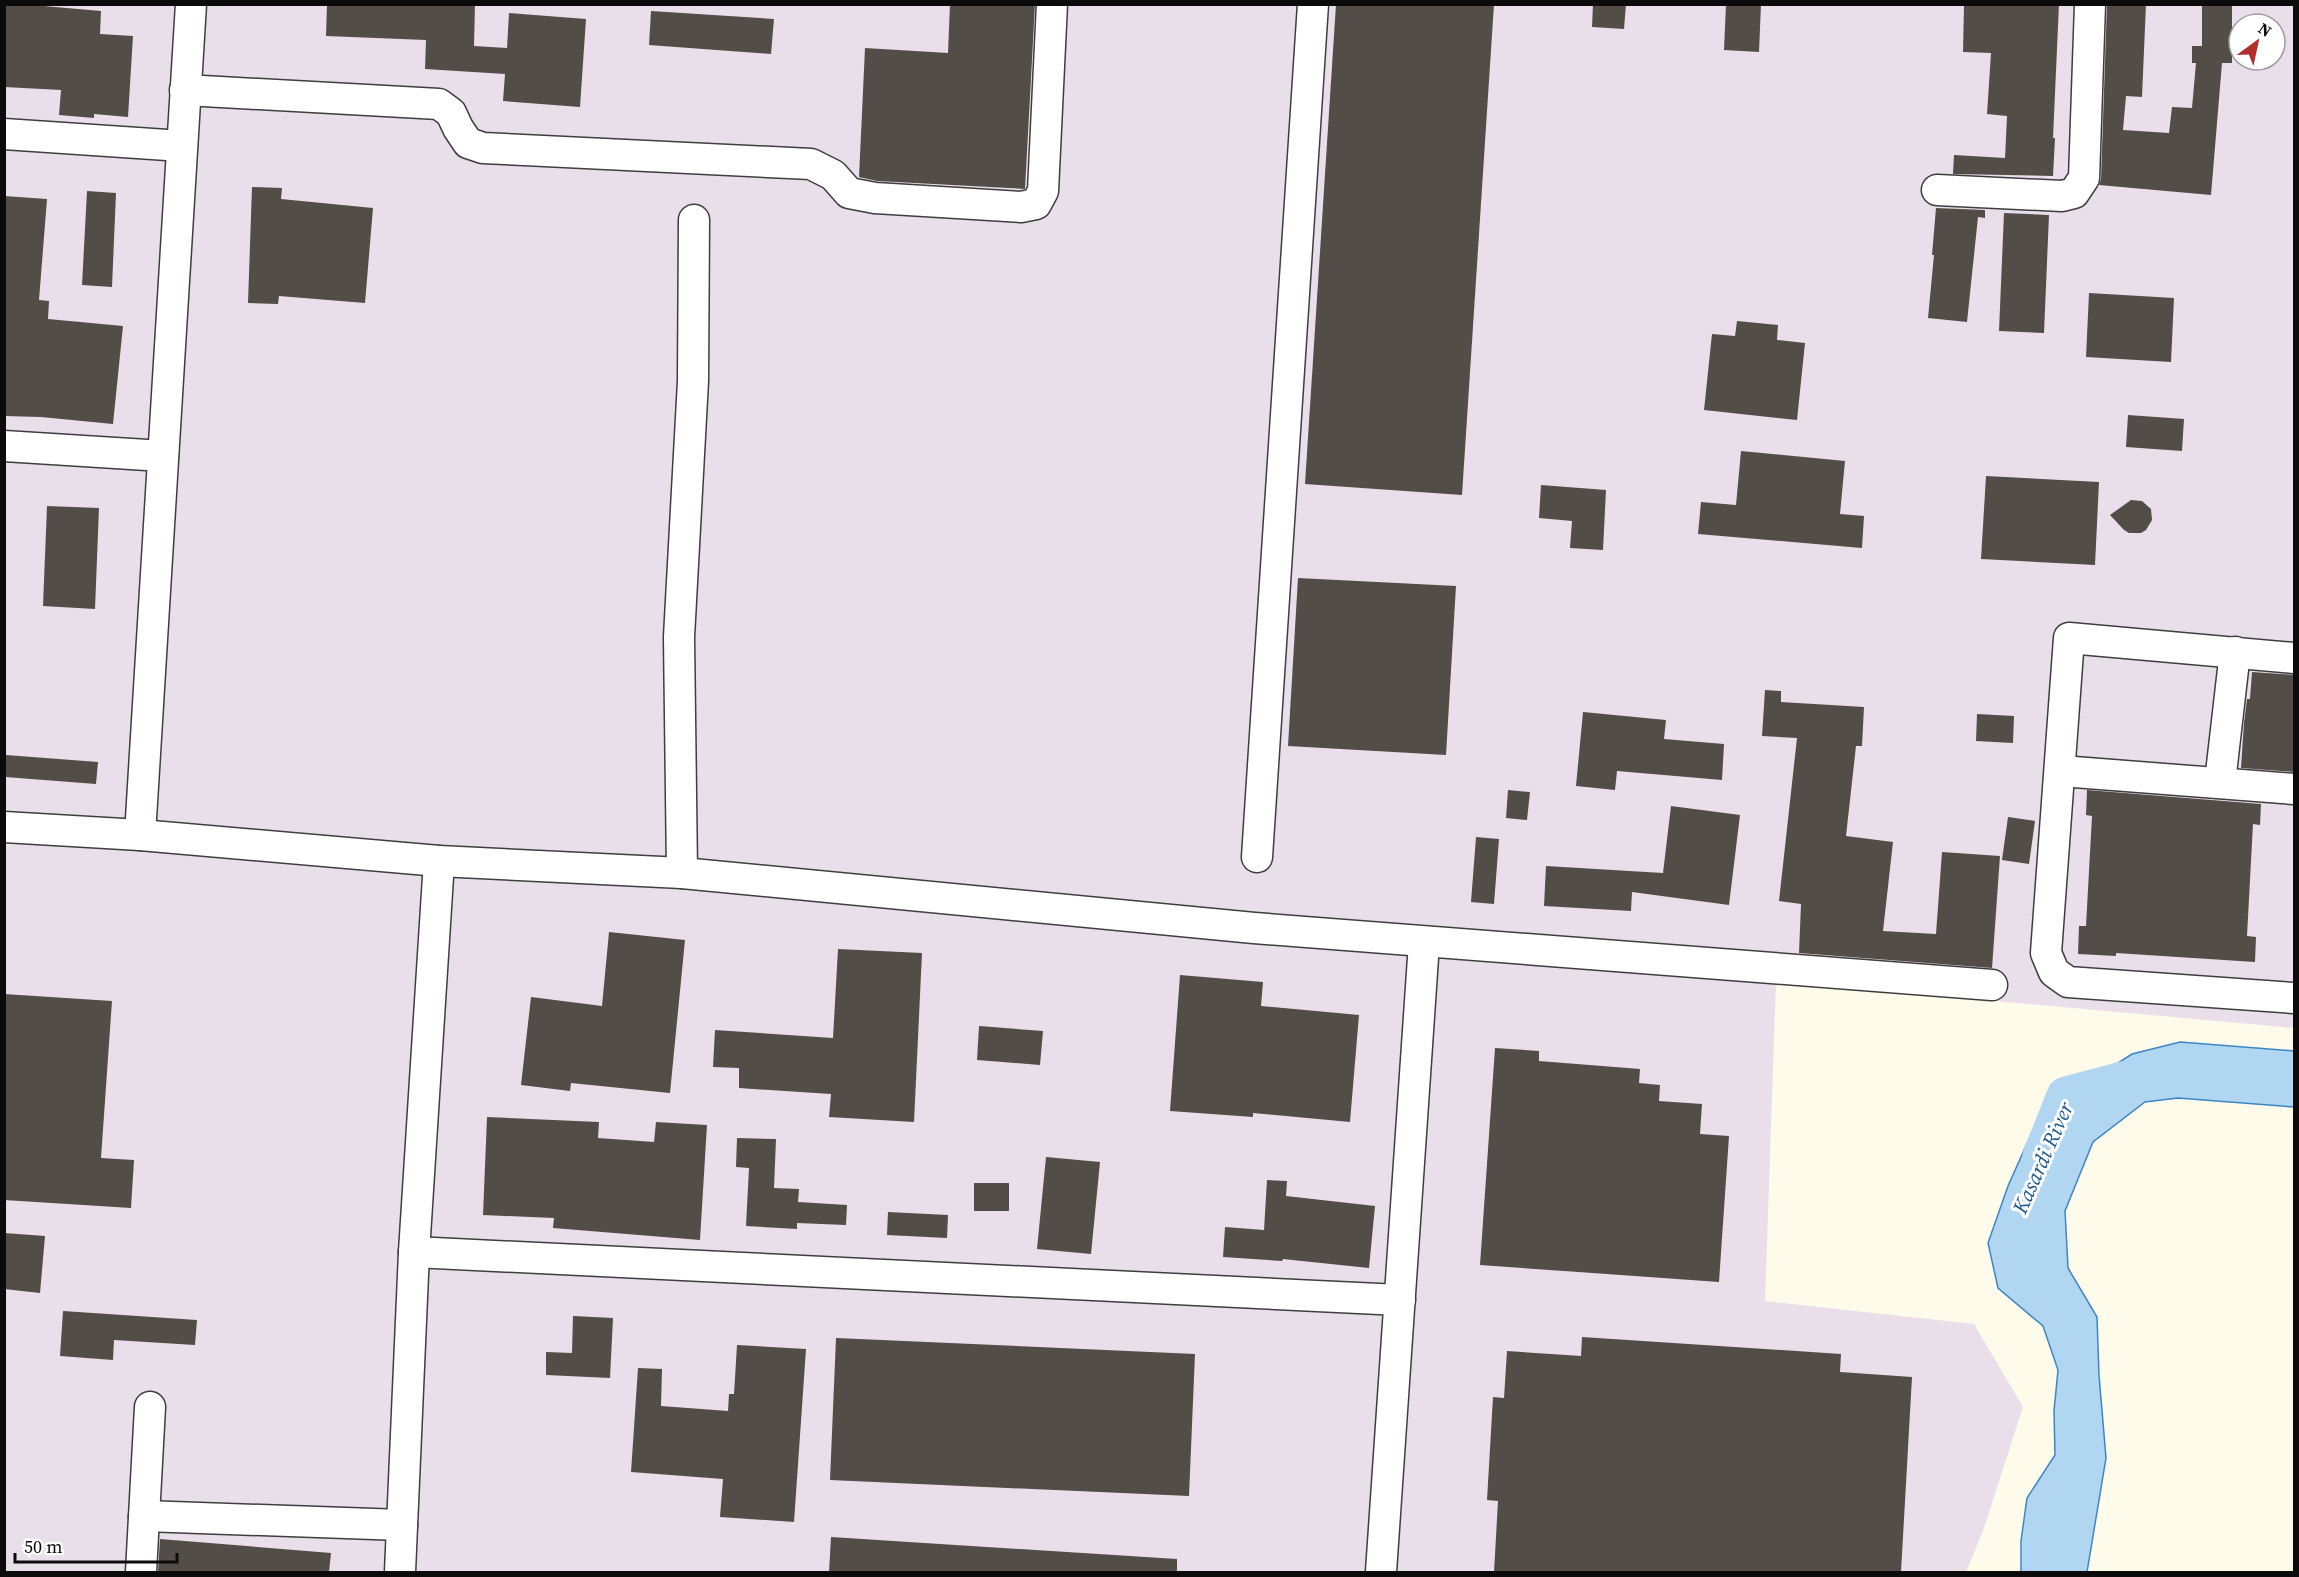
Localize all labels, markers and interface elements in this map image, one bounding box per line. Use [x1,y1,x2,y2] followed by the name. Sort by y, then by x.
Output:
[2227,12,2287,72] north arrow
[2254,17,2276,42] text: N
[2005,1097,2080,1219] water label: Kasardi River
[15,1526,177,1564] scale bar
[24,1534,62,1559] text: 50 m

